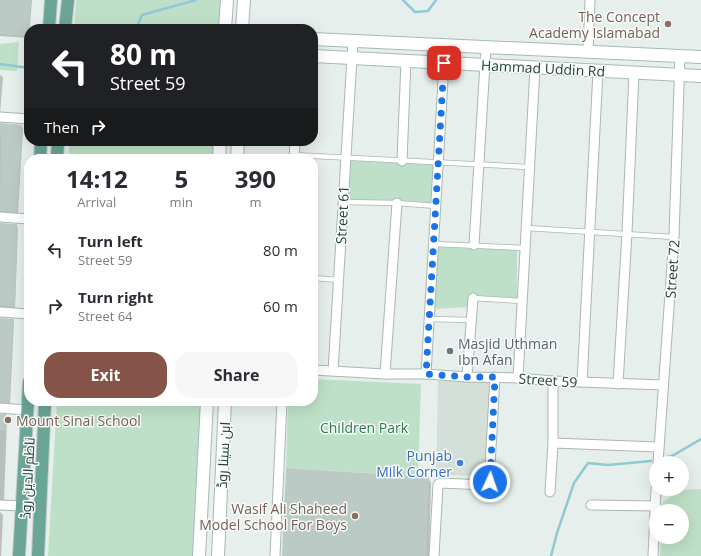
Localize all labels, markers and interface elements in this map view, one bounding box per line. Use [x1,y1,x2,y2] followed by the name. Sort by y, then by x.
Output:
[529,7,660,42] place label: The Concept Academy Islamabad
[663,19,673,29] marker: The Concept Academy Islamabad
[110,35,177,73] text: 80 m
[44,40,96,92] icon: left
[427,46,461,80] pin
[433,52,455,74] icon: arrive
[480,55,606,81] street label: Hammad Uddin Rd
[110,71,186,95] text: Street 59
[87,116,109,138] icon: right
[44,117,79,137] text: Then
[66,162,128,195] text: 14:12
[174,162,188,195] text: 5
[235,162,276,195] text: 390
[331,185,353,245] street label: Street 61
[77,193,116,211] text: Arrival
[170,193,193,211] text: min
[249,193,261,211] text: m
[78,231,143,251] text: Turn left
[44,239,66,261] icon: left
[660,239,684,299] street label: Street 72
[263,240,298,260] text: 80 m
[78,251,133,269] text: Street 59
[78,287,153,307] text: Turn right
[44,295,66,317] icon: right
[263,296,298,316] text: 60 m
[78,307,133,325] text: Street 64
[458,334,557,369] place label: Masjid Uthman Ibn Afan
[445,346,455,356] marker: Masjid Uthman Ibn Afan
[44,352,167,398] button: Exit
[175,352,298,398] button: Share
[518,368,578,392] street label: Street 59
[16,411,141,430] place label: Mount Sinai School
[3,415,13,425] marker: Mount Sinai School
[320,418,409,437] park label: Children Park
[212,421,234,489] street label: ابن سینا روڈ
[15,437,40,519] street label: ناظم الدین روڈ
[376,446,452,481] place label: Punjab Milk Corner
[649,456,689,544] map controls
[649,456,689,496] button: +
[455,458,465,468] marker: Punjab Milk Corner
[469,461,511,503] position arrow
[199,499,347,534] place label: Wasif Ali Shaheed Model School For Boys
[649,504,689,544] button: −
[350,511,360,521] marker: Wasif Ali Shaheed Model School For Boys

